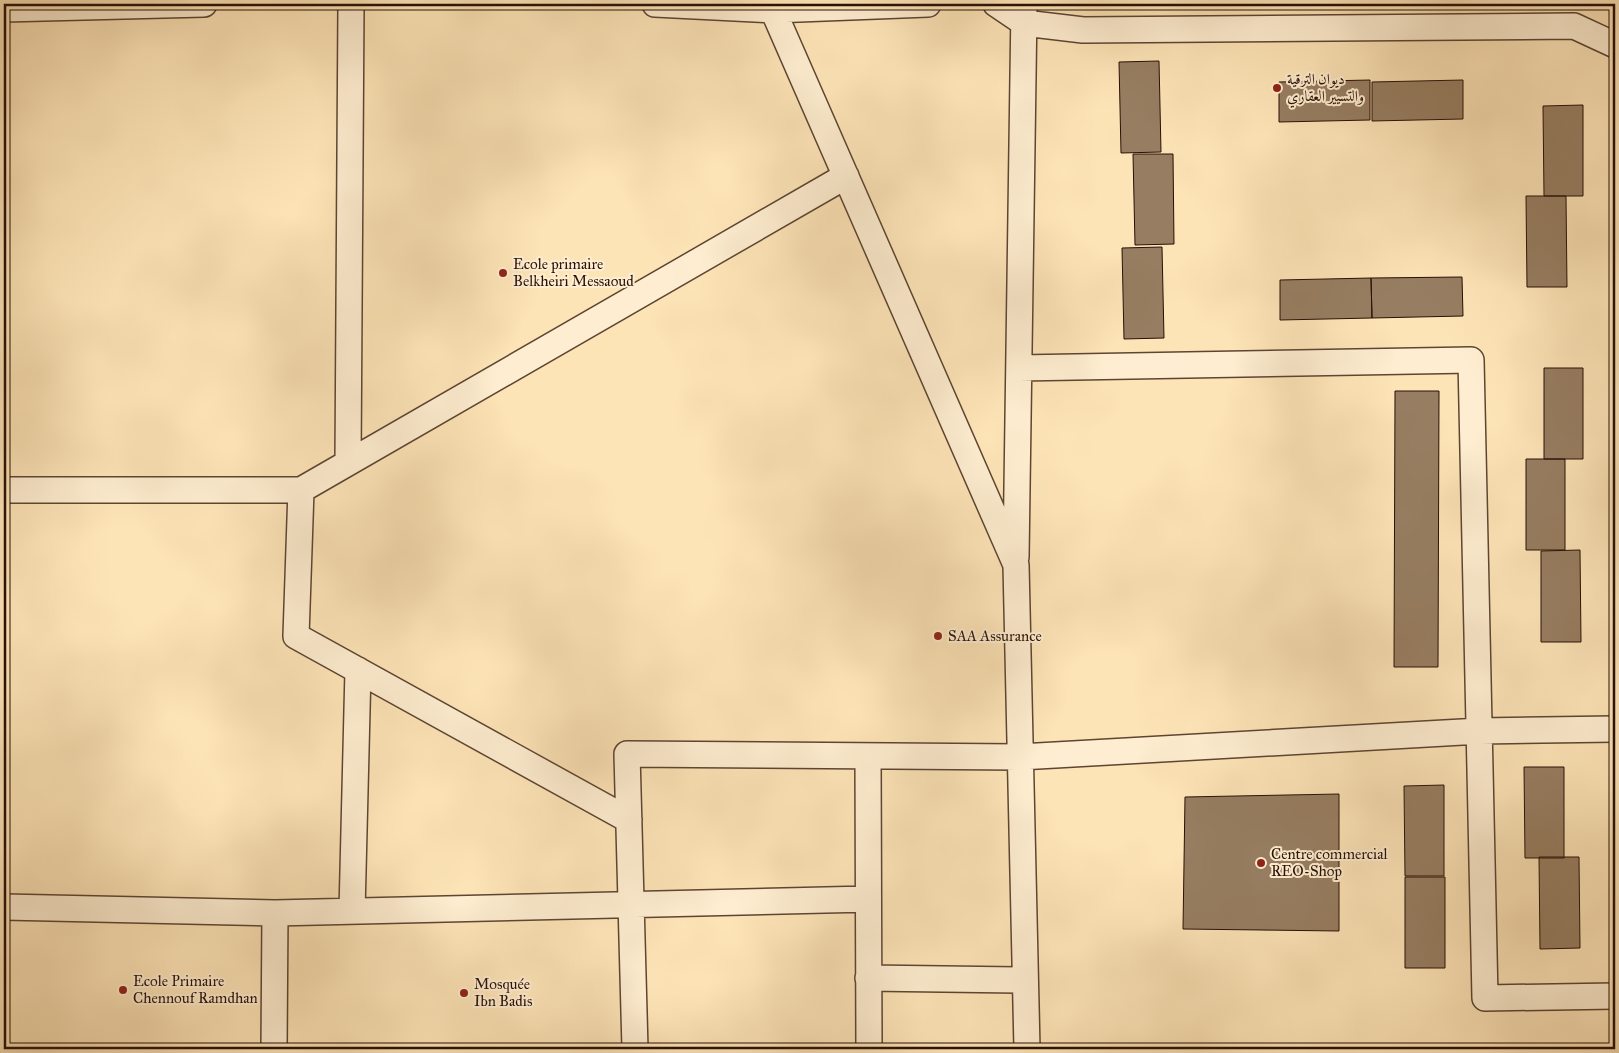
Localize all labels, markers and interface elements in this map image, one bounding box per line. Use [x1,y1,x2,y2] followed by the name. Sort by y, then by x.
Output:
[1287,70,1364,108] place label: ديوان الترقية والتسيير العقاري
[1271,82,1283,94] marker: ديوان الترقية والتسيير العقاري
[513,255,634,290] place label: Ecole primaire Belkheiri Messaoud
[497,267,509,279] marker: Ecole primaire Belkheiri Messaoud
[948,627,1042,645] place label: SAA Assurance
[932,630,944,642] marker: SAA Assurance
[1271,845,1389,880] place label: Centre commercial REO-Shop
[1255,857,1267,869] marker: Centre commercial REO-Shop
[133,972,258,1007] place label: Ecole Primaire Chennouf Ramdhan
[474,975,532,1010] place label: Mosquée Ibn Badis
[117,984,129,996] marker: Ecole Primaire Chennouf Ramdhan
[458,987,470,999] marker: Mosquée Ibn Badis

